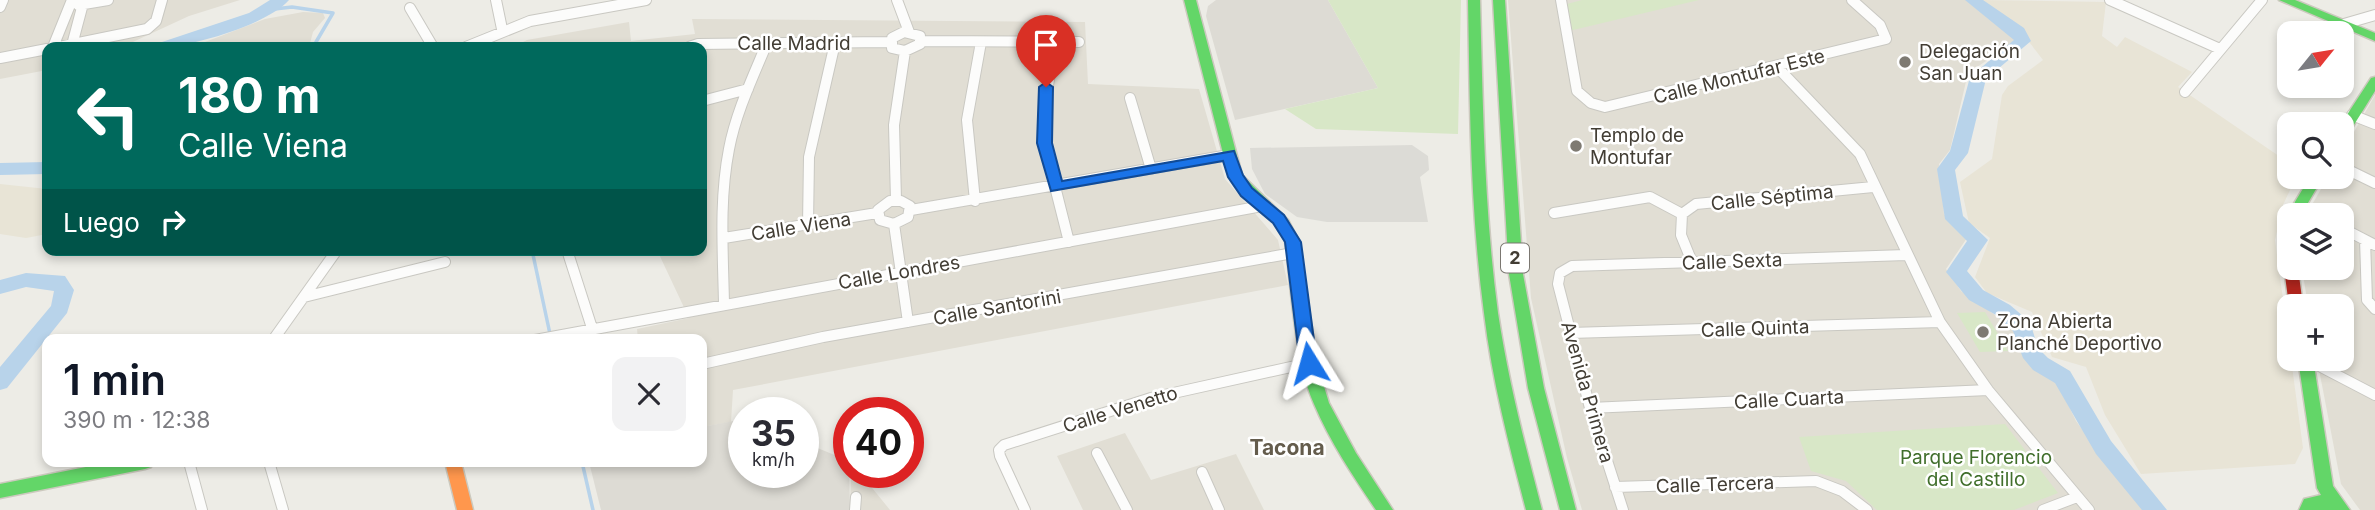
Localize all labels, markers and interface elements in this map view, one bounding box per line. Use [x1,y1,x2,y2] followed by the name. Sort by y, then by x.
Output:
[1016,15,1076,87] pin
[2277,21,2354,98] north arrow
[2277,21,2354,371] map controls
[1027,26,1065,64] icon: arrive
[737,32,851,55] street label: Calle Madrid
[1919,40,2020,85] place label: Delegación San Juan
[1651,44,1827,109] street label: Calle Montufar Este
[1897,54,1913,70] marker: Delegación San Juan
[178,66,320,125] text: 180 m
[63,70,154,161] icon: left
[2277,112,2354,189] button: search
[1590,124,1684,169] place label: Templo de Montufar
[178,126,348,165] text: Calle Viena
[1568,138,1584,154] marker: Templo de Montufar
[1710,180,1835,215] street label: Calle Séptima
[154,203,192,241] icon: right
[2277,203,2354,280] button: layers
[63,207,140,238] text: Luego
[749,207,853,246] street label: Calle Viena
[1501,244,1529,272] road number: 2
[1681,248,1783,275] street label: Calle Sexta
[836,250,962,295] street label: Calle Londres
[931,285,1063,330] street label: Calle Santorini
[2277,294,2354,371] button: +
[1997,310,2162,355] place label: Zona Abierta Planché Deportivo
[1700,315,1810,342] street label: Calle Quinta
[1556,319,1619,466] street label: Avenida Primera
[1975,324,1991,340] marker: Zona Abierta Planché Deportivo
[1272,326,1346,400] position arrow
[63,354,166,405] text: 1 min
[612,357,686,431] button: close
[1060,381,1180,438] street label: Calle Venetto
[1733,385,1845,414] street label: Calle Cuarta
[833,397,924,488] speed limit sign: 40
[63,406,211,434] text: 390 m · 12:38
[751,412,796,454] text: 35
[1249,435,1325,460] district label: Tacona
[1900,446,2052,491] park label: Parque Florencio del Castillo
[752,449,795,470] text: km/h
[1655,471,1775,498] street label: Calle Tercera

